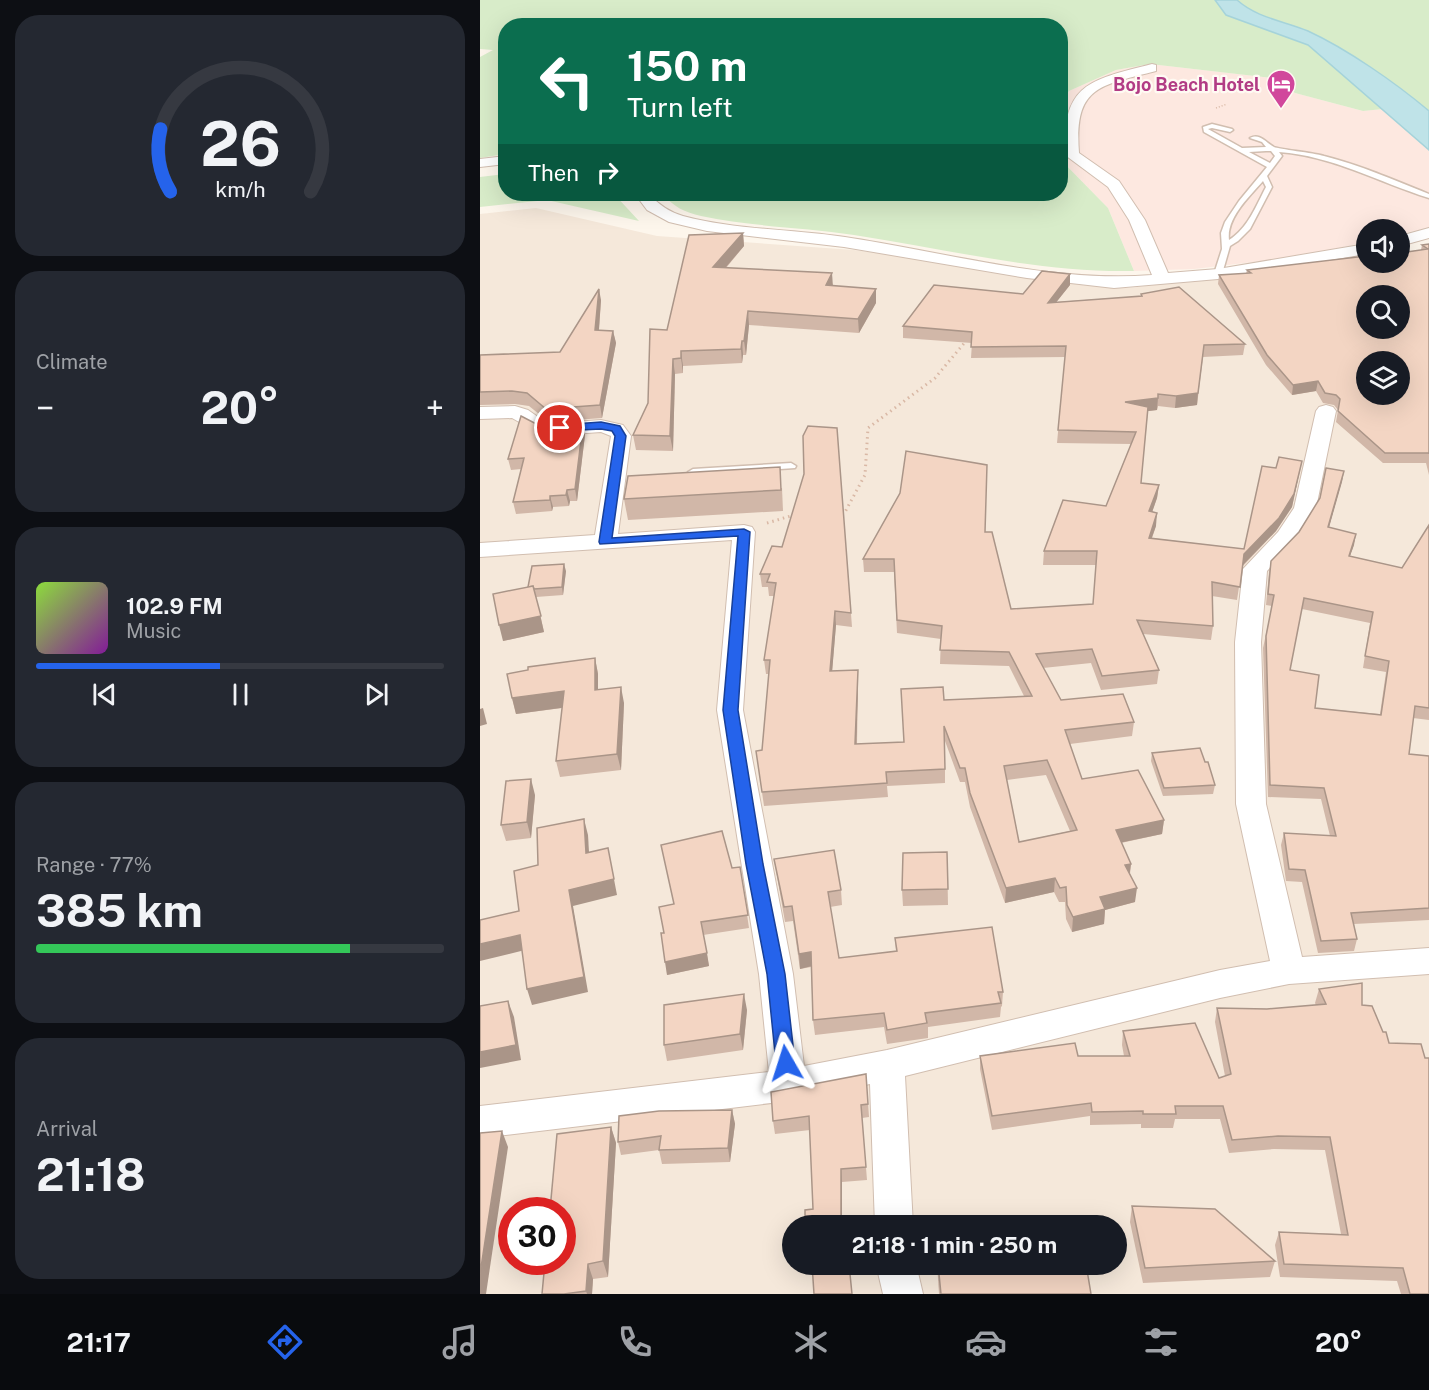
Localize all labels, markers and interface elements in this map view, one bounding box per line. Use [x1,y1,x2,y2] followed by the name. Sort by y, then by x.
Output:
[627,41,747,90] text: 150 m
[528,42,606,120] icon: left
[1265,68,1297,110] hotel icon: Bojo Beach Hotel
[1113,74,1260,95] place label: Bojo Beach Hotel
[627,91,733,123] text: Turn left
[200,108,280,181] text: 26
[591,156,624,189] icon: right
[528,160,579,186] text: Then
[215,178,265,203] text: km/h
[1356,219,1410,405] map controls
[1356,219,1410,273] button: sound
[1356,285,1410,339] button: search
[36,350,108,374] text: Climate
[1356,351,1410,405] button: layers
[201,381,279,434] text: 20°
[36,389,54,427] text: −
[426,389,444,427] text: +
[534,402,585,453] pin
[543,411,576,444] icon: arrive
[126,593,223,619] text: 102.9 FM
[126,619,181,643] text: Music
[88,678,121,711] icon: previous
[224,678,257,711] icon: pause
[360,678,393,711] icon: next
[36,853,152,877] text: Range · 77%
[36,884,203,937] text: 385 km
[754,1031,818,1095] position arrow
[36,1117,98,1141] text: Arrival
[36,1148,145,1201] text: 21:18
[498,1197,576,1275] speed limit sign: 30
[852,1232,1057,1258] text: 21:18 · 1 min · 250 m
[264,1321,306,1363] icon: directions
[439,1321,481,1363] icon: music
[614,1321,656,1363] icon: phone
[790,1321,832,1363] icon: climate
[965,1321,1007,1363] icon: car
[1140,1321,1182,1363] icon: filters
[67,1326,131,1358] text: 21:17
[1315,1326,1362,1358] text: 20°

